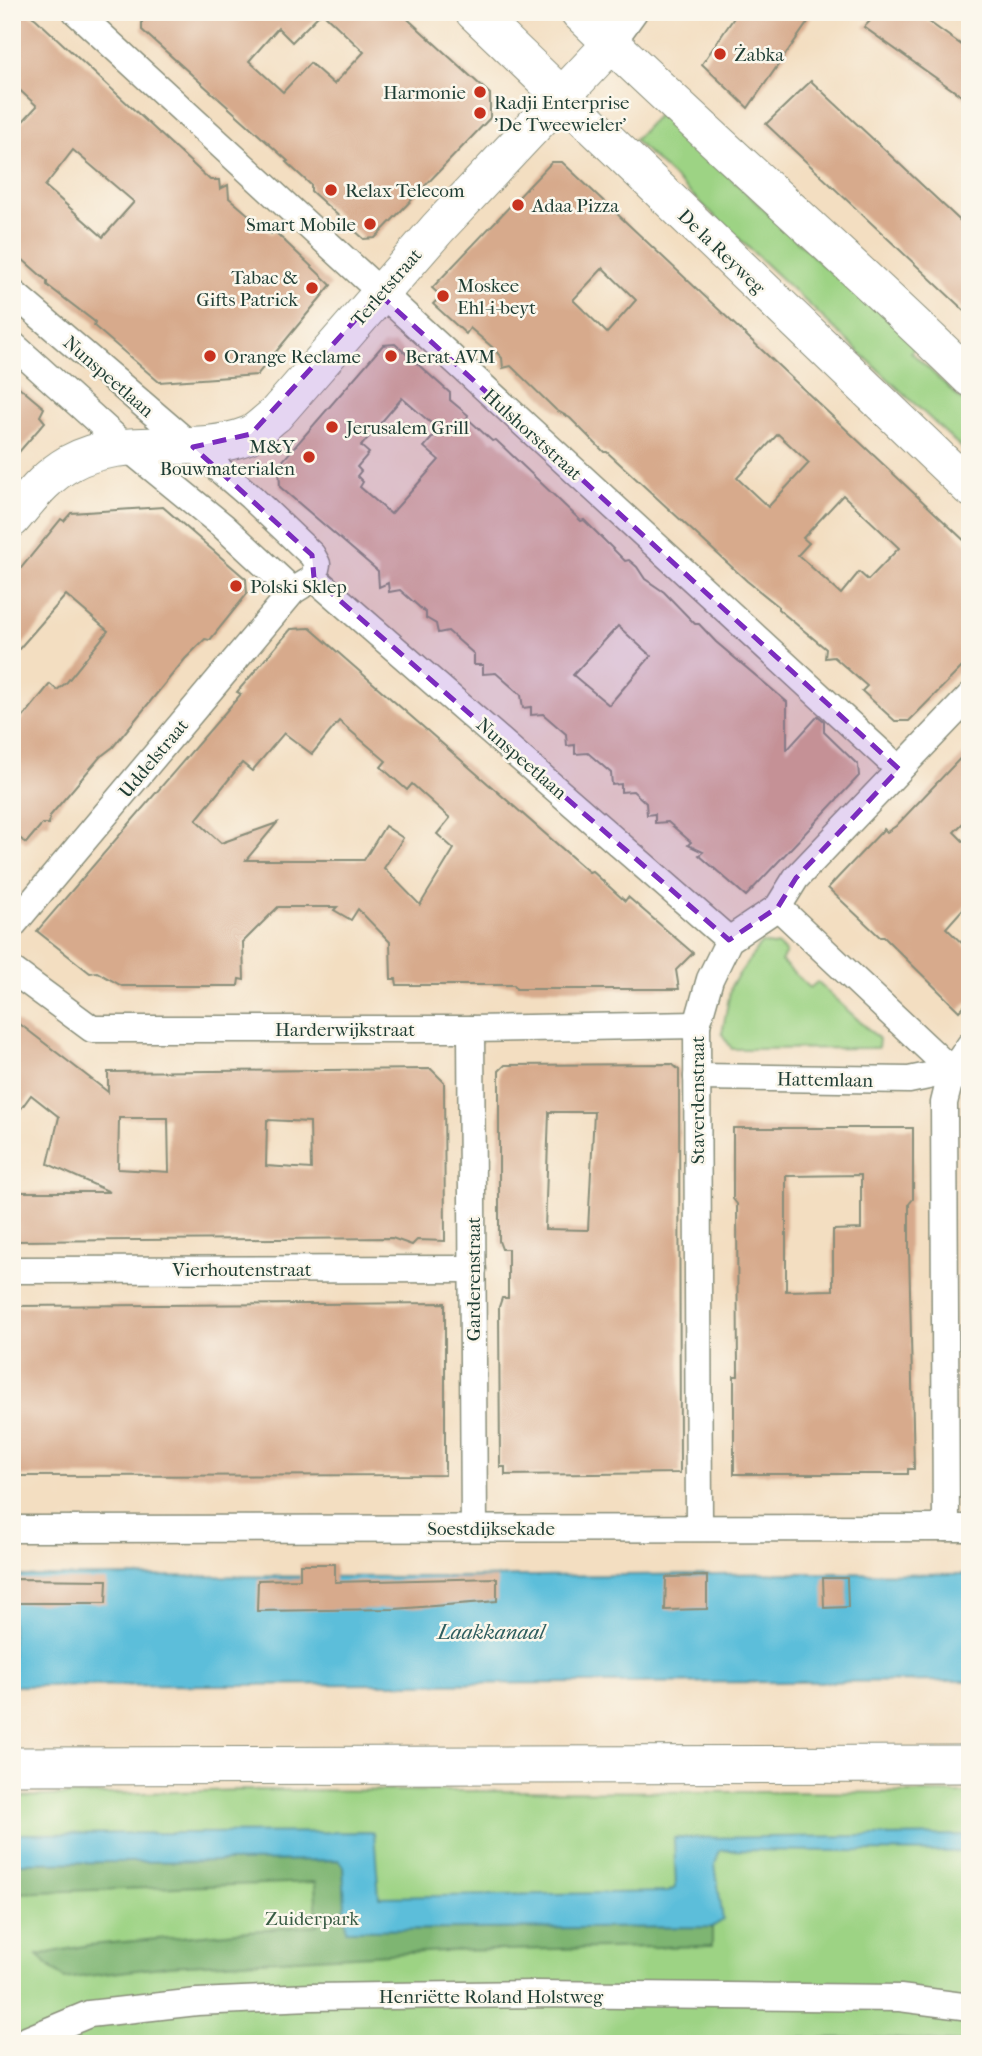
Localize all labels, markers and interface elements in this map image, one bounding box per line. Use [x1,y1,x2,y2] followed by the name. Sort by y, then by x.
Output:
[734,44,784,66] place label: Żabka
[712,46,728,62] marker: Żabka
[383,82,466,104] place label: Harmonie
[472,84,488,100] marker: Harmonie
[494,92,629,136] place label: Radji Enterprise 'De Tweewieler'
[472,105,488,121] marker: Radji Enterprise 'De Tweewieler'
[345,180,465,202] place label: Relax Telecom
[323,182,339,198] marker: Relax Telecom
[531,195,619,217] place label: Adaa Pizza
[510,197,526,213] marker: Adaa Pizza
[673,205,770,299] street label: De la Reyweg
[246,214,356,236] place label: Smart Mobile
[362,216,378,232] marker: Smart Mobile
[347,244,427,331] street label: Terletstraat
[196,267,298,311] place label: Tabac & Gifts Patrick
[457,275,536,319] place label: Moskee Ehl-i-beyt
[304,280,320,296] marker: Tabac & Gifts Patrick
[435,288,451,304] marker: Moskee Ehl-i-beyt
[59,332,158,422] street label: Nunspeetlaan
[224,346,361,368] place label: Orange Reclame
[405,346,495,368] place label: Berat AVM
[202,348,218,364] marker: Orange Reclame
[383,348,399,364] marker: Berat AVM
[478,384,587,485] street label: Hulshorststraat
[344,417,469,439] place label: Jerusalem Grill
[324,419,340,435] marker: Jerusalem Grill
[160,436,296,480] place label: M&Y Bouwmaterialen
[301,449,317,465] marker: M&Y Bouwmaterialen
[250,576,347,598] place label: Polski Sklep
[228,578,244,594] marker: Polski Sklep
[472,714,571,804] street label: Nunspeetlaan
[114,715,193,803] street label: Uddelstraat
[275,1019,415,1041] street label: Harderwijkstraat
[687,1036,709,1164] street label: Staverdenstraat
[777,1068,873,1092] street label: Hattemlaan
[463,1217,485,1341] street label: Garderenstraat
[171,1259,312,1281] street label: Vierhoutenstraat
[427,1518,555,1540] street label: Soestdijksekade
[435,1620,547,1644] water label: Laakkanaal
[265,1908,359,1930] park label: Zuiderpark
[379,1986,604,2008] street label: Henriëtte Roland Holstweg

